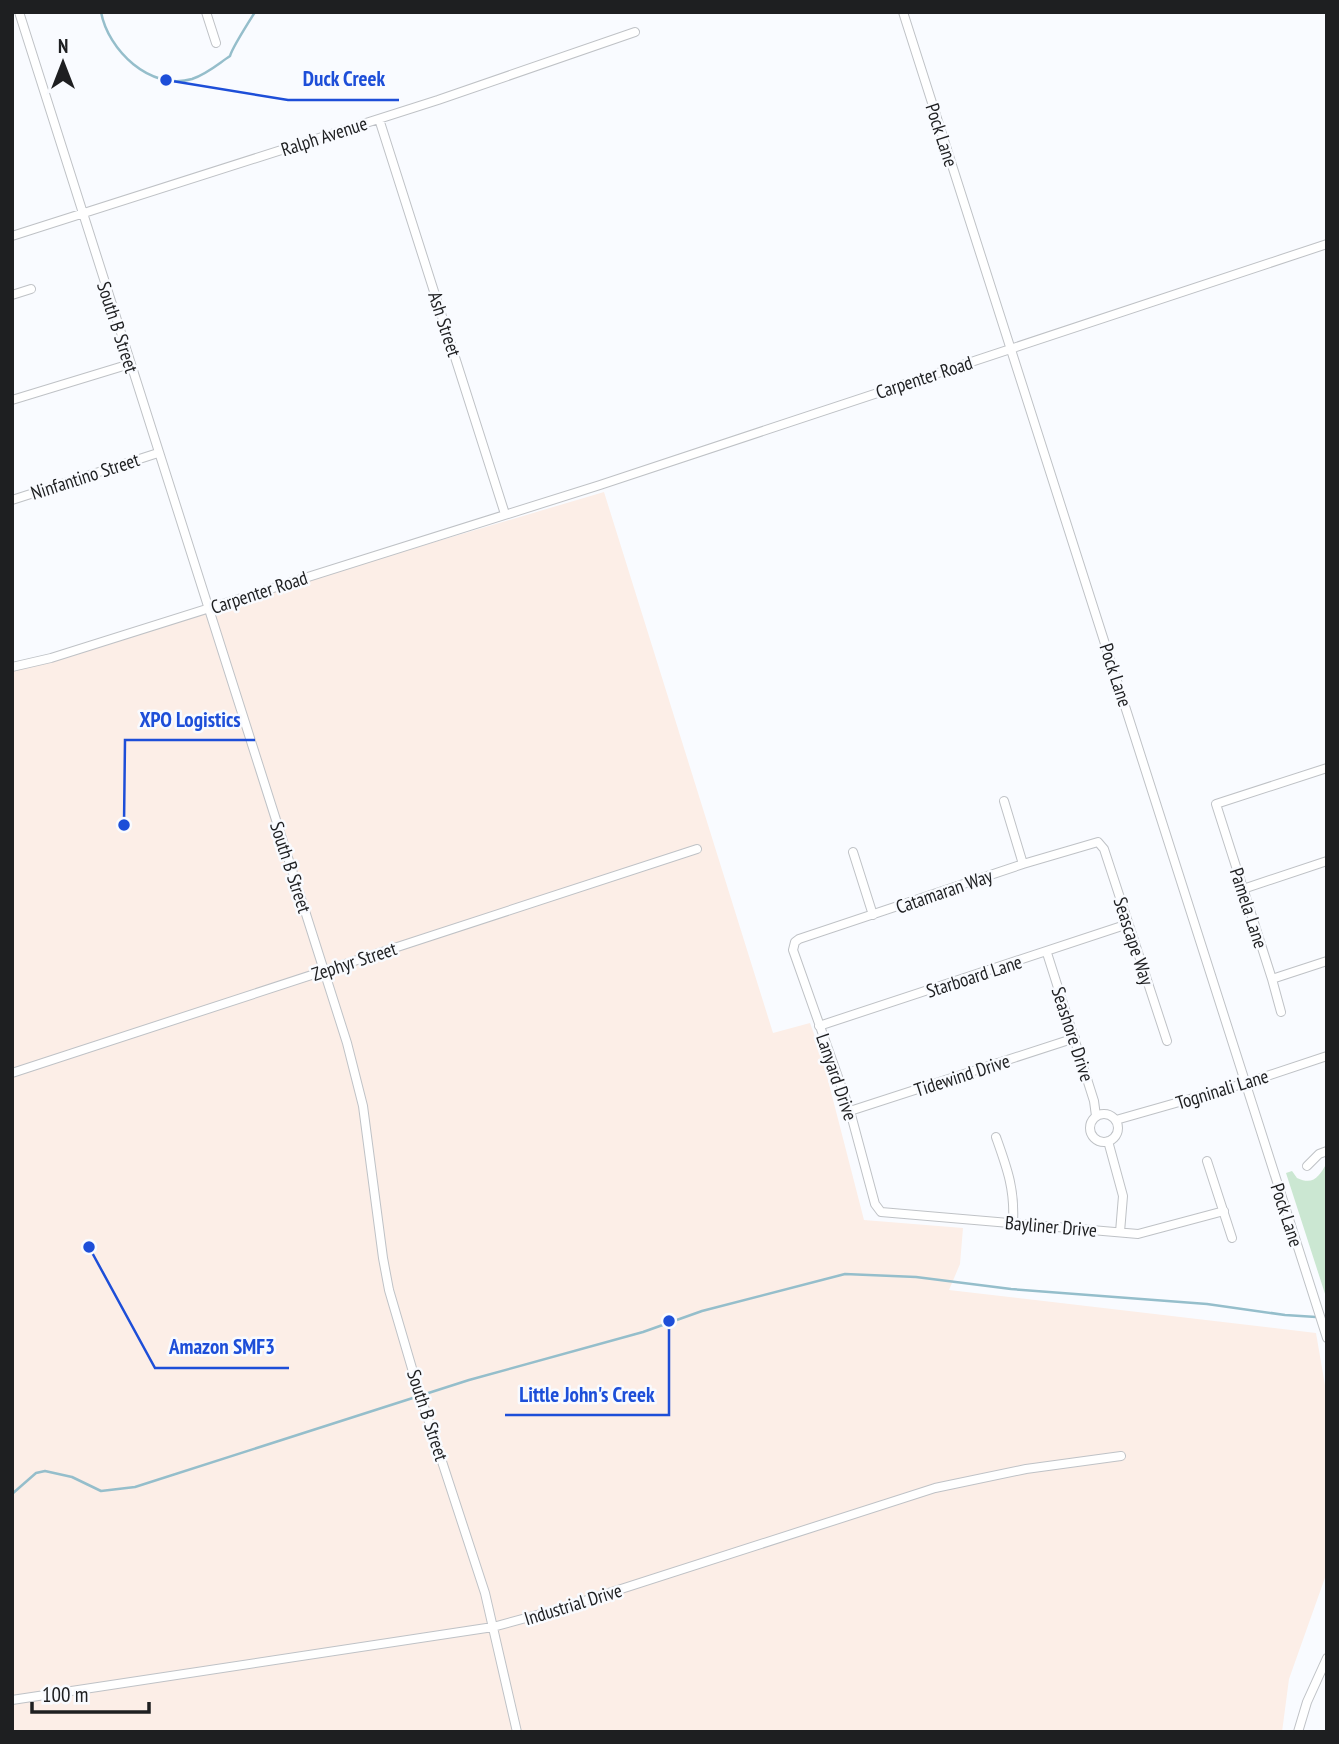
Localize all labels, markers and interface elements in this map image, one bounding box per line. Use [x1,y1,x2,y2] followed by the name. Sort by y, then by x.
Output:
[28,28,98,98] north arrow
[58,34,68,58] text: N
[288,58,399,100] callout: Duck Creek
[303,65,386,92] text: Duck Creek
[920,100,964,170] street label: Pock Lane
[278,111,370,161] street label: Ralph Avenue
[92,278,144,376] street label: South B Street
[423,288,467,360] street label: Ash Street
[873,350,975,404] street label: Carpenter Road
[28,447,143,505] street label: Ninfantino Street
[208,565,310,619] street label: Carpenter Road
[1094,640,1138,710] street label: Pock Lane
[125,698,255,740] callout: XPO Logistics
[139,706,241,733] text: XPO Logistics
[265,818,317,916] street label: South B Street
[893,863,996,919] street label: Catamaran Way
[1225,865,1273,951] street label: Pamela Lane
[1109,894,1160,989] street label: Seascape Way
[309,936,400,986] street label: Zephyr Street
[923,949,1025,1003] street label: Starboard Lane
[1046,984,1100,1085] street label: Seashore Drive
[811,1030,863,1124] street label: Lanyard Drive
[911,1048,1013,1102] street label: Tidewind Drive
[1173,1064,1271,1114] street label: Togninali Lane
[1265,1180,1309,1250] street label: Pock Lane
[1004,1210,1098,1242] street label: Bayliner Drive
[155,1326,289,1368] callout: Amazon SMF3
[168,1333,275,1360] text: Amazon SMF3
[402,1366,454,1464] street label: South B Street
[505,1373,669,1415] callout: Little John's Creek
[519,1381,655,1408] text: Little John's Creek
[521,1578,625,1630] street label: Industrial Drive
[32,1670,149,1714] scale bar
[42,1681,88,1708] text: 100 m

